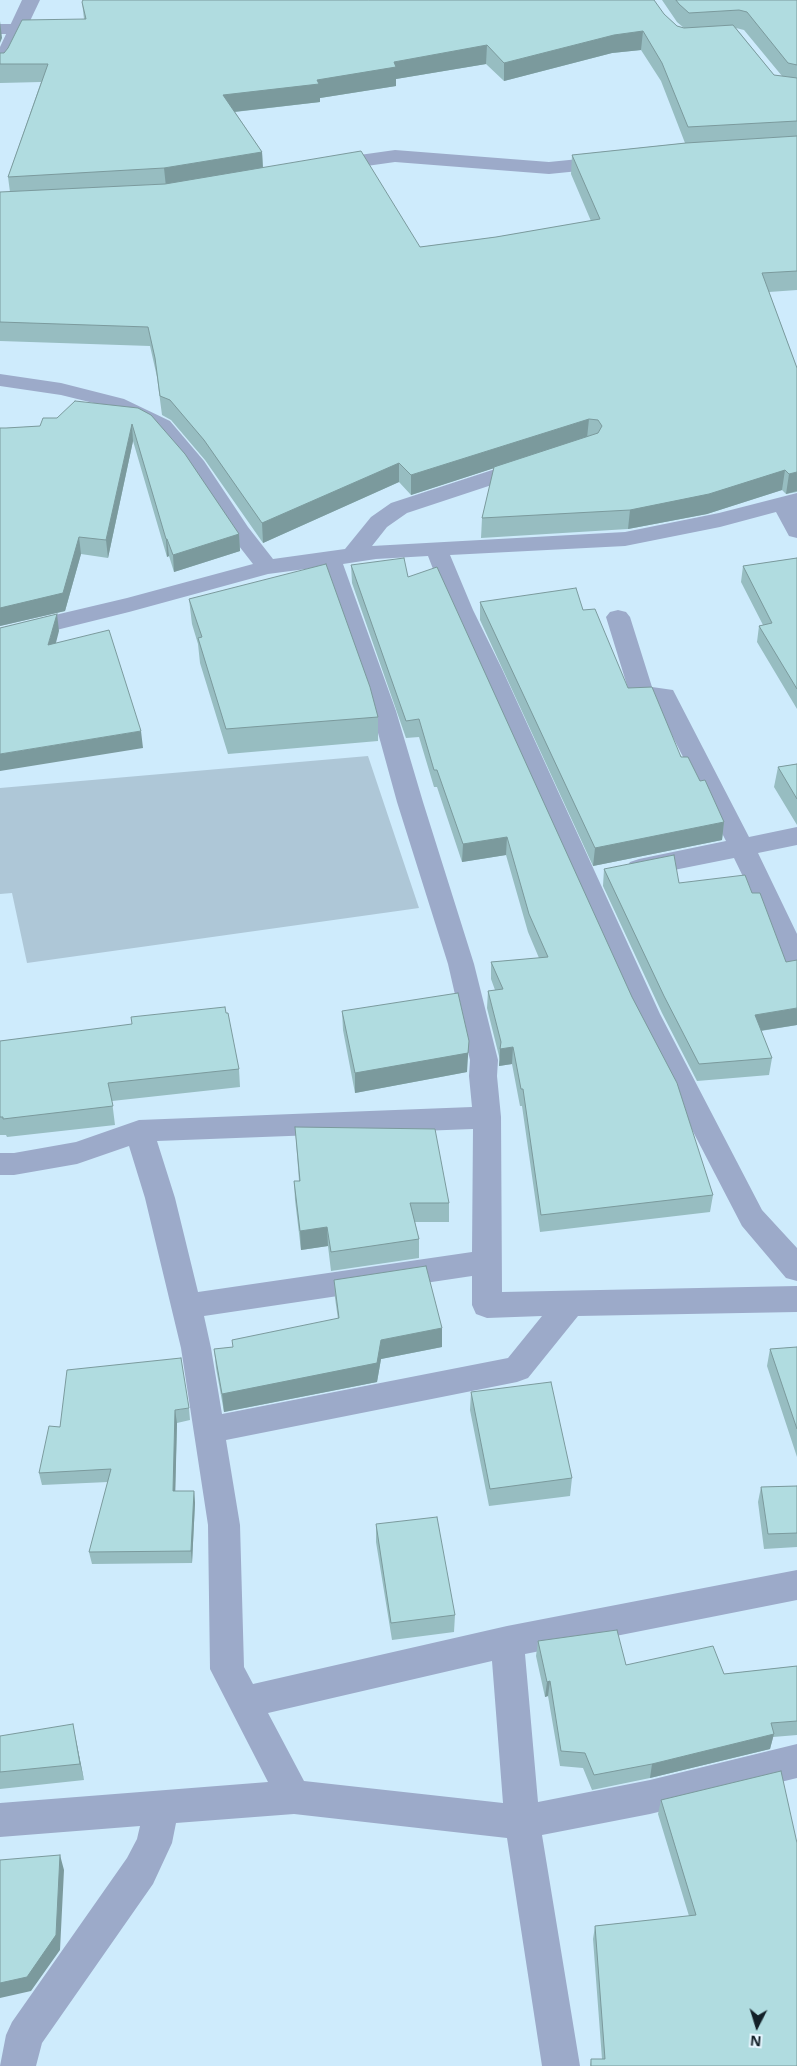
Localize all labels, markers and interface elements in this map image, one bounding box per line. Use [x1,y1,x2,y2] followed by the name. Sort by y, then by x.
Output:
[732,2001,782,2051] north arrow
[749,2031,762,2051] text: N

